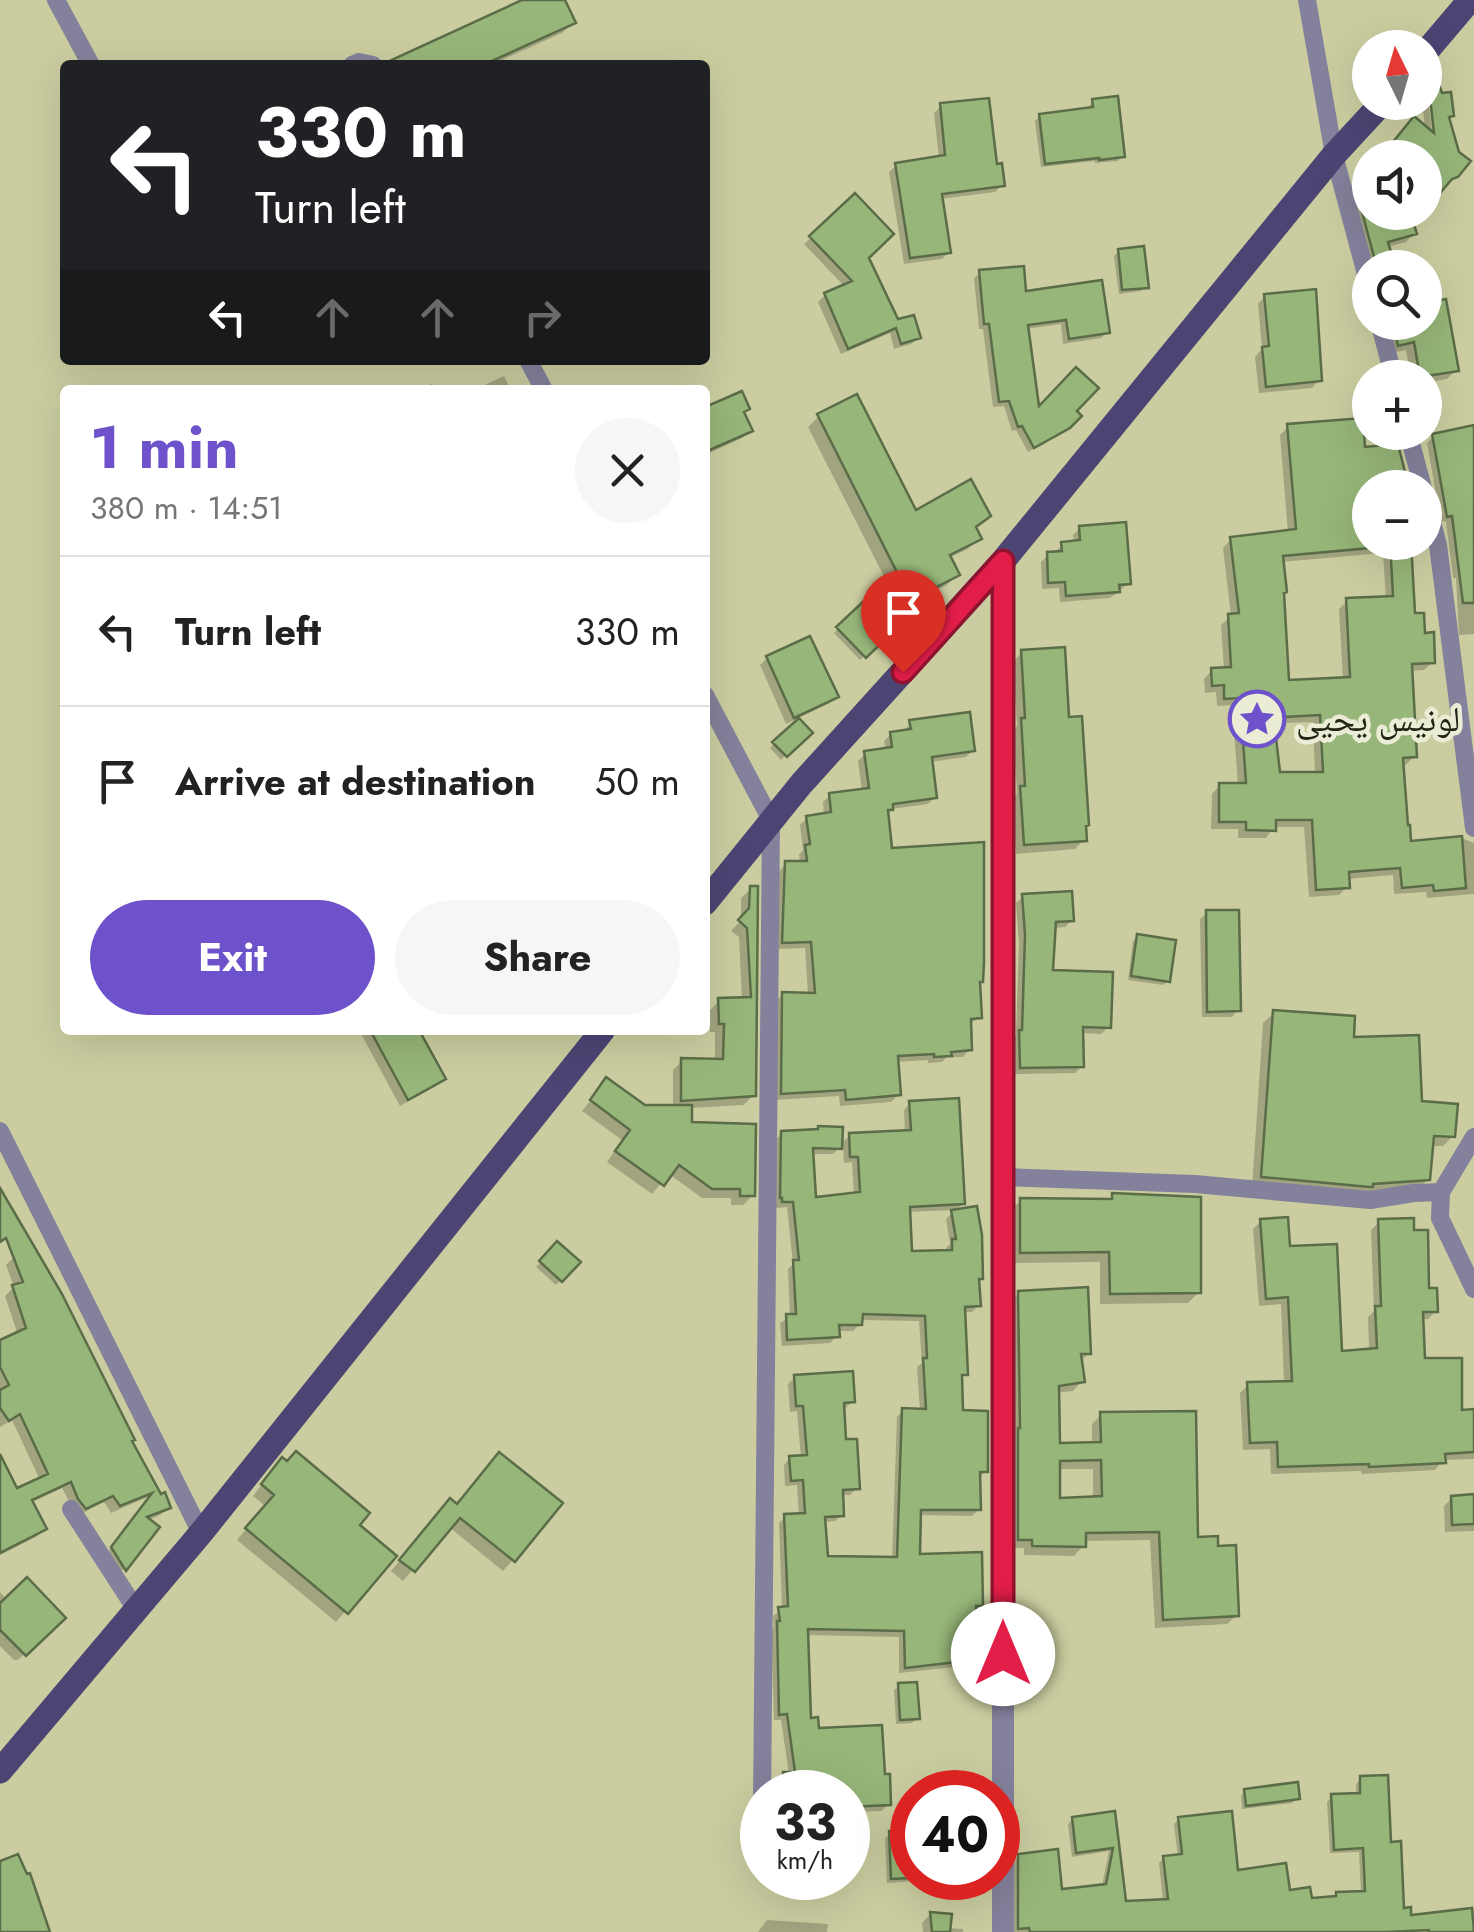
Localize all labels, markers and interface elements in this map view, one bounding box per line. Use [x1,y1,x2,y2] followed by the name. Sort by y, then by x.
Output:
[1352,30,1442,120] north arrow
[1352,30,1442,560] map controls
[255,82,467,183] text: 330 m
[90,100,220,230] icon: left
[1352,140,1442,230] button: sound
[255,175,406,240] text: Turn left
[1352,250,1442,340] button: search
[200,290,255,345] icon: left
[305,290,360,345] icon: ahead
[410,290,465,345] icon: ahead
[515,290,570,345] icon: right
[1352,360,1442,450] button: +
[90,404,239,491] text: 1 min
[575,418,680,523] button: close
[1352,470,1442,560] button: −
[90,485,283,531] text: 380 m · 14:51
[861,570,946,673] pin
[876,585,931,640] icon: arrive
[90,604,145,659] icon: left
[175,604,321,659] text: Turn left
[575,604,680,659] text: 330 m
[1227,689,1287,749] place icon: لونيس يحيى
[1296,694,1460,744] place label: لونيس يحيى
[90,754,145,809] icon: arrive
[175,754,536,809] text: Arrive at destination
[595,754,680,809] text: 50 m
[90,900,375,1015] button: Exit
[395,900,680,1015] button: Share
[951,1602,1055,1706] position arrow
[890,1770,1020,1900] speed limit sign: 40
[774,1786,836,1859] text: 33
[777,1842,833,1878] text: km/h

